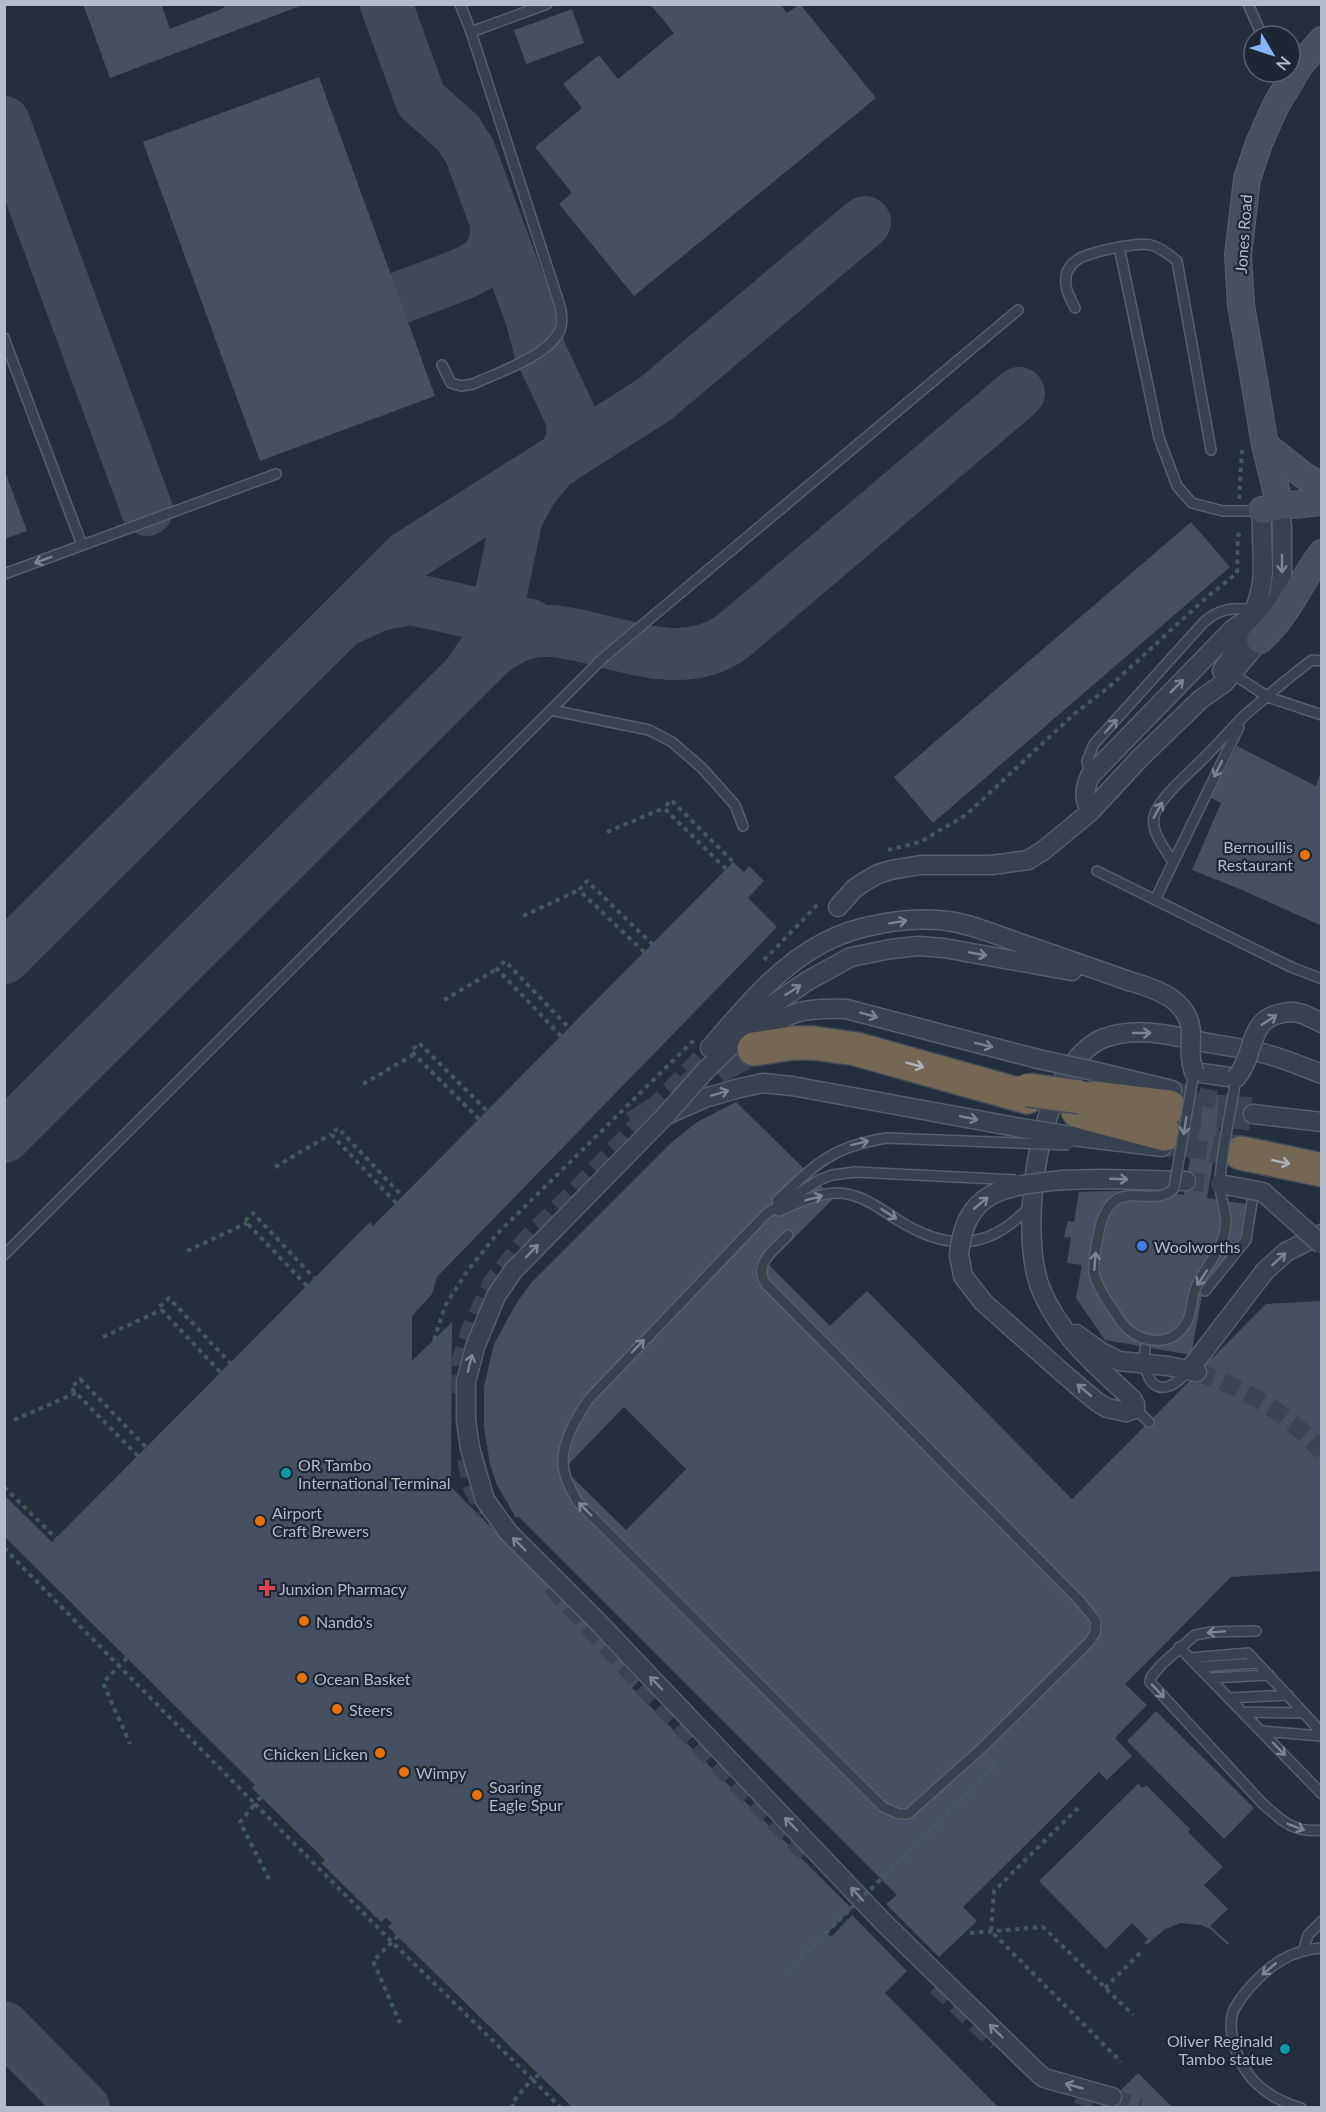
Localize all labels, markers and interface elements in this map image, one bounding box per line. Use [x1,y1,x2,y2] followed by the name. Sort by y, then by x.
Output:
[1242,24,1302,84] north arrow
[1273,53,1295,75] text: N
[1231,194,1255,274] street label: Jones Road
[1276,553,1288,573] one-way arrow
[35,555,53,566] one-way arrow
[1170,678,1185,693] one-way arrow
[1103,719,1117,734] one-way arrow
[1212,759,1224,777] one-way arrow
[1152,802,1164,819] one-way arrow
[1217,837,1293,874] place label: Bernoullis Restaurant
[1298,848,1312,862] marker: Bernoullis Restaurant
[888,916,907,927] one-way arrow
[967,948,987,959] one-way arrow
[784,984,801,996] one-way arrow
[859,1010,878,1022] one-way arrow
[1260,1013,1277,1026] one-way arrow
[1131,1027,1151,1039] one-way arrow
[974,1040,993,1052] one-way arrow
[905,1060,924,1071] one-way arrow
[710,1087,729,1098] one-way arrow
[959,1113,978,1124] one-way arrow
[1179,1116,1190,1136] one-way arrow
[850,1137,869,1149] one-way arrow
[1271,1157,1291,1168] one-way arrow
[1109,1173,1129,1185] one-way arrow
[804,1192,823,1203] one-way arrow
[973,1196,988,1210] one-way arrow
[880,1208,896,1220] one-way arrow
[1154,1237,1241,1256] place label: Woolworths
[1135,1239,1149,1253] marker: Woolworths
[525,1243,540,1258] one-way arrow
[1090,1252,1101,1272] one-way arrow
[1271,1252,1286,1266] one-way arrow
[1196,1269,1208,1285] one-way arrow
[631,1339,645,1354] one-way arrow
[465,1354,477,1373] one-way arrow
[1076,1384,1092,1397] one-way arrow
[298,1455,451,1492] place label: OR Tambo International Terminal
[279,1466,293,1480] marker: OR Tambo International Terminal
[578,1502,593,1517] one-way arrow
[272,1503,369,1540] place label: Airport Craft Brewers
[253,1514,267,1528] marker: Airport Craft Brewers
[512,1536,527,1551] one-way arrow
[279,1579,407,1598] place label: Junxion Pharmacy
[260,1581,274,1595] marker: Junxion Pharmacy
[316,1612,373,1631] place label: Nando's
[297,1614,311,1628] marker: Nando's
[1206,1627,1226,1638] one-way arrow
[314,1669,411,1688] place label: Ocean Basket
[295,1671,309,1685] marker: Ocean Basket
[649,1675,663,1690] one-way arrow
[1151,1683,1165,1698] one-way arrow
[349,1700,393,1719] place label: Steers
[330,1702,344,1716] marker: Steers
[1271,1742,1286,1757] one-way arrow
[263,1744,368,1763] place label: Chicken Licken
[373,1746,387,1760] marker: Chicken Licken
[416,1763,467,1782] place label: Wimpy
[397,1765,411,1779] marker: Wimpy
[489,1777,563,1814] place label: Soaring Eagle Spur
[470,1788,484,1802] marker: Soaring Eagle Spur
[783,1816,798,1831] one-way arrow
[1286,1822,1305,1833] one-way arrow
[850,1887,864,1902] one-way arrow
[1261,1961,1277,1975] one-way arrow
[988,2024,1003,2039] one-way arrow
[1167,2031,1273,2068] place label: Oliver Reginald Tambo statue
[1278,2042,1292,2056] marker: Oliver Reginald Tambo statue
[1065,2080,1084,2091] one-way arrow

